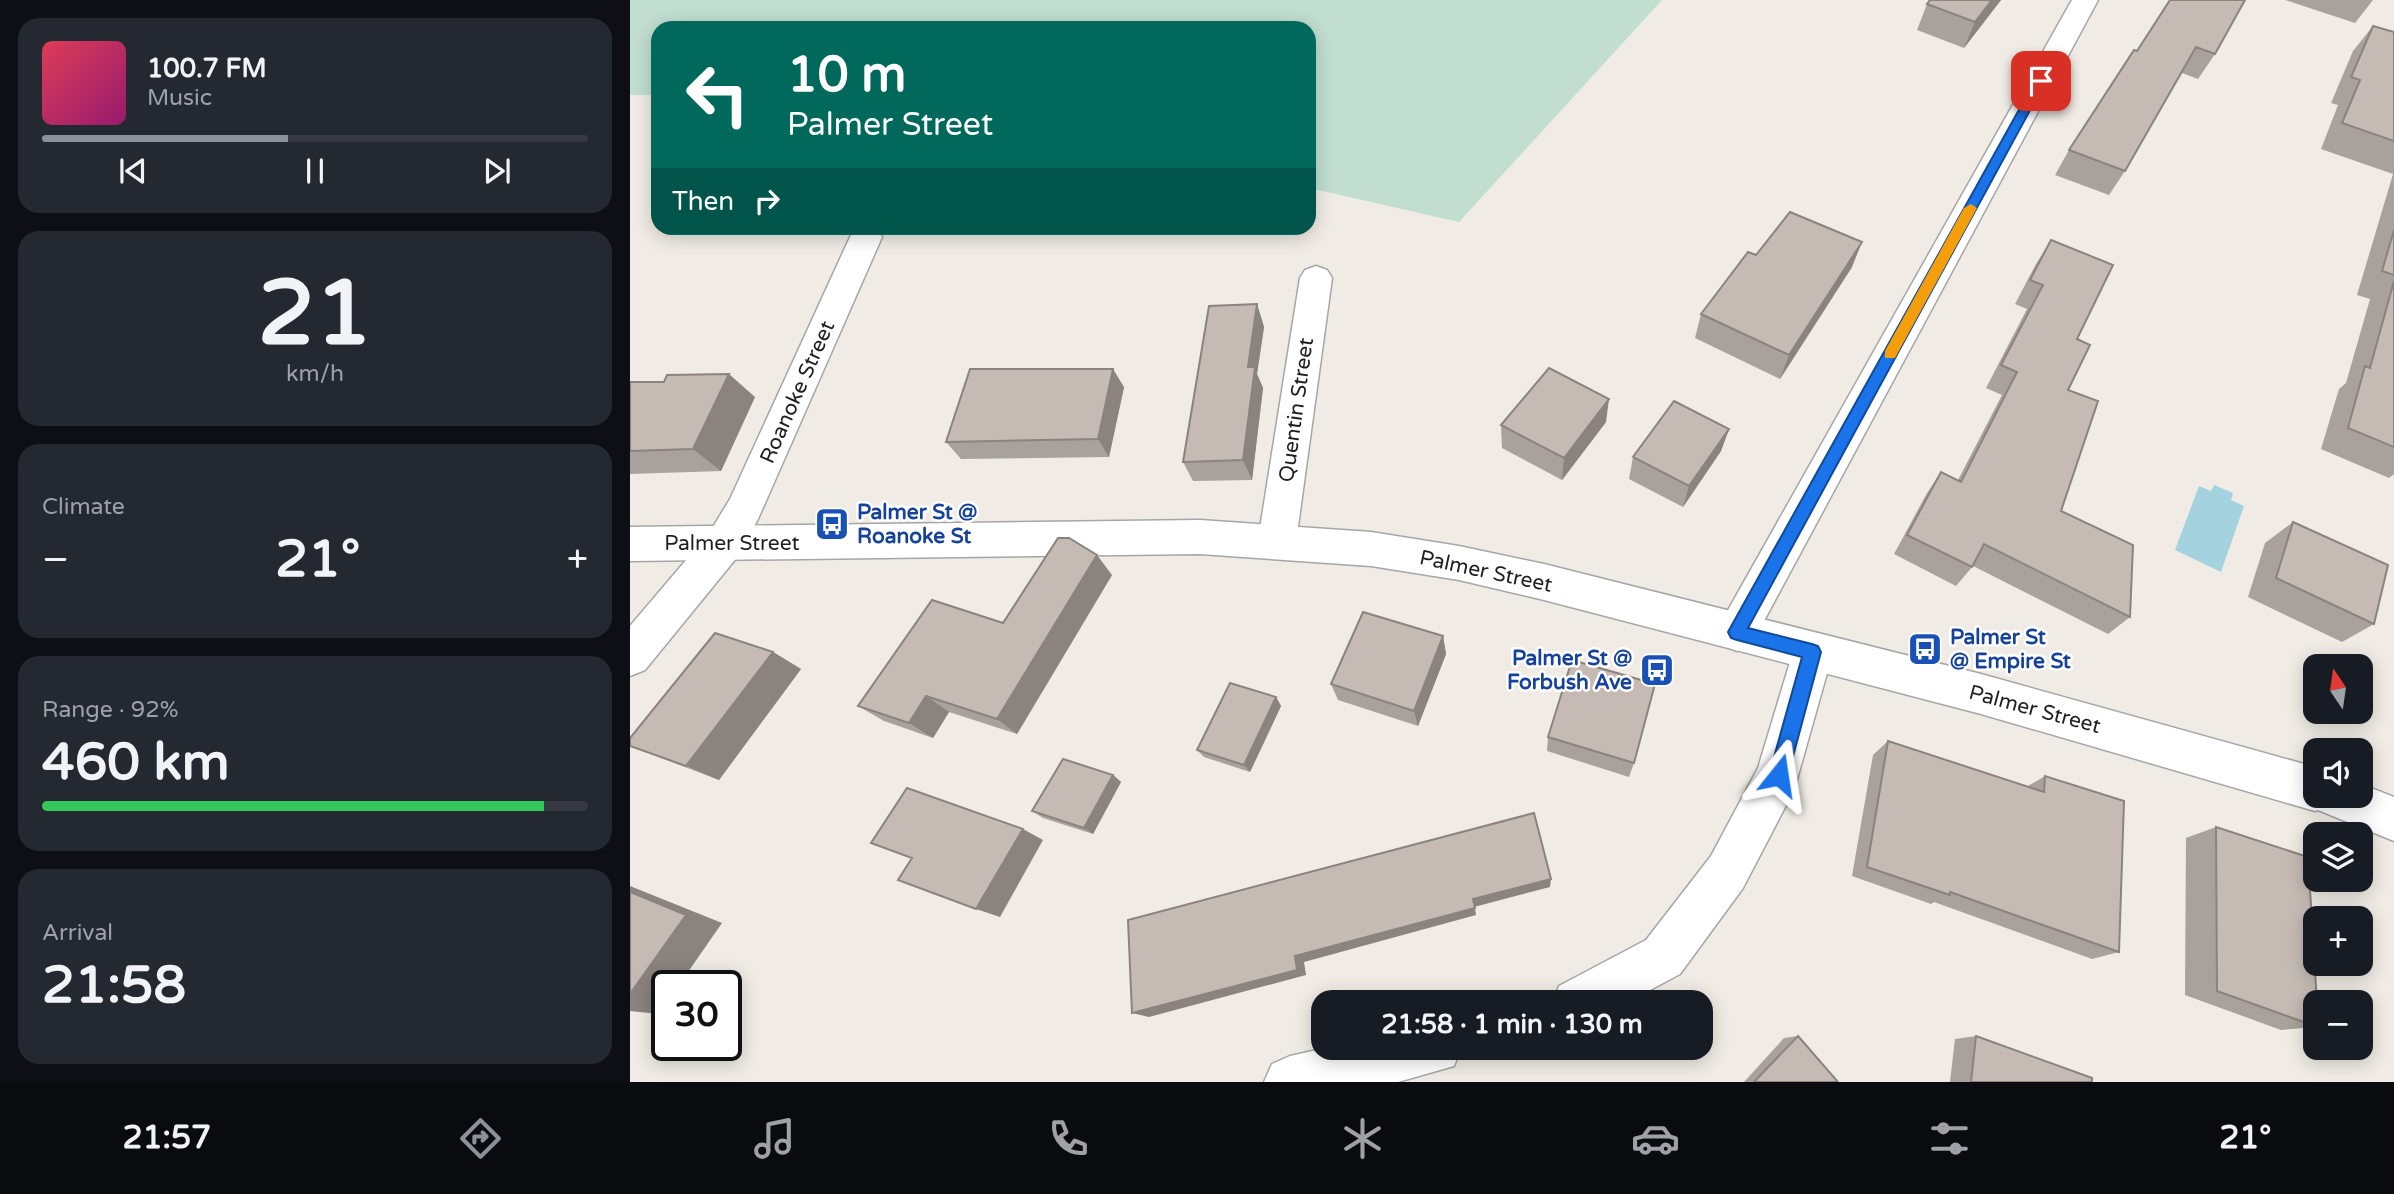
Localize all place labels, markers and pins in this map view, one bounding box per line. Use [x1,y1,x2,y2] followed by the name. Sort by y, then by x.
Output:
[2011,51,2071,111] pin
[857,500,977,549] place label: Palmer St @ Roanoke St
[813,505,851,543] bus stop icon: Palmer St @ Roanoke St
[1950,625,2071,674] place label: Palmer St @ Empire St
[1906,630,1944,668] bus stop icon: Palmer St @ Empire St
[1507,646,1632,695] place label: Palmer St @ Forbush Ave
[1638,651,1676,689] bus stop icon: Palmer St @ Forbush Ave

